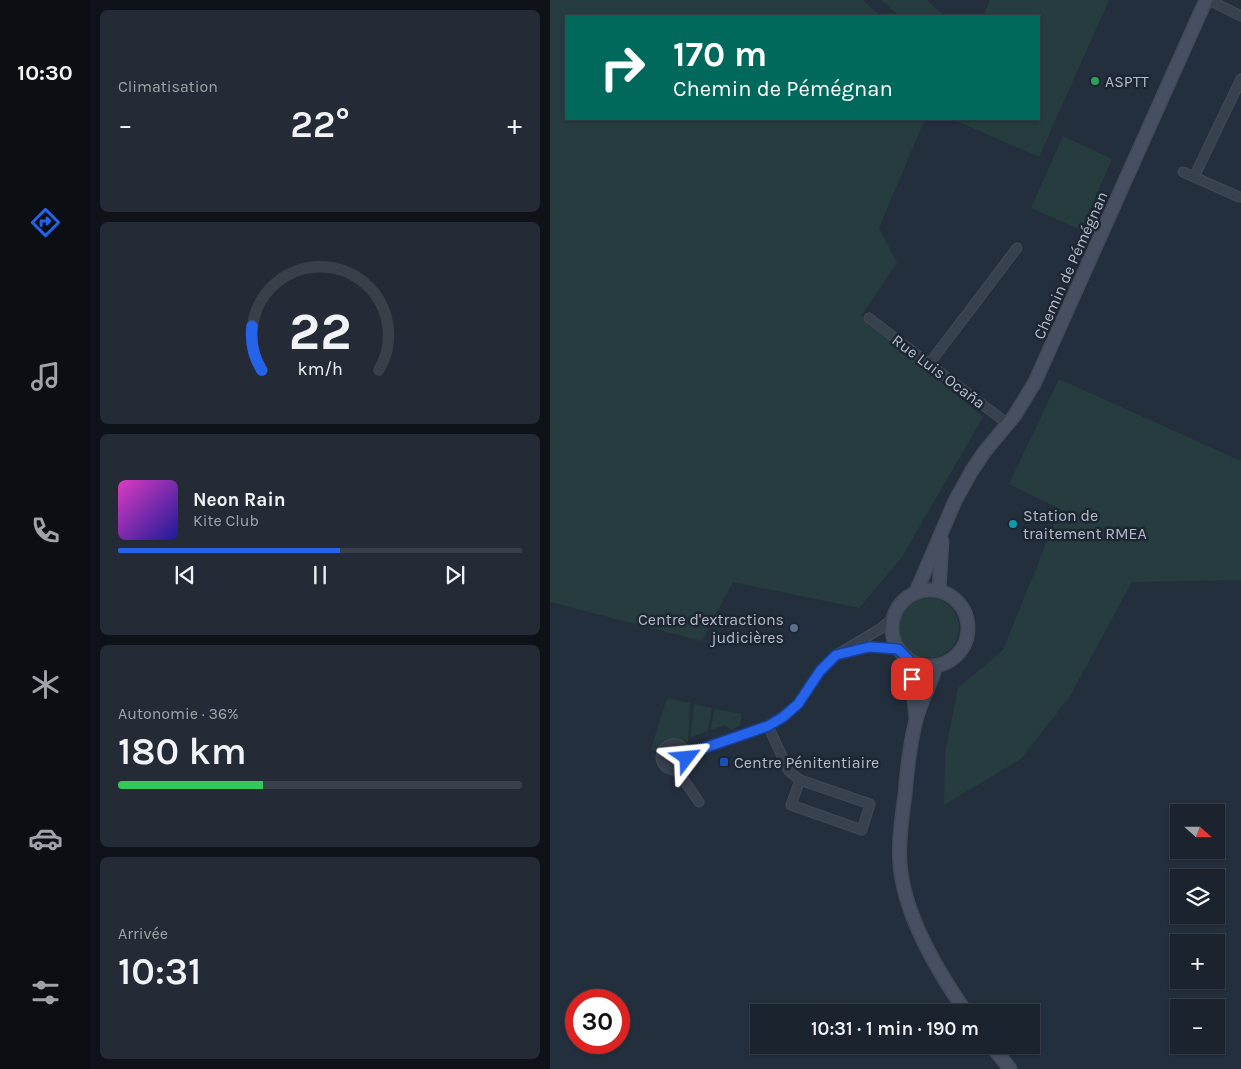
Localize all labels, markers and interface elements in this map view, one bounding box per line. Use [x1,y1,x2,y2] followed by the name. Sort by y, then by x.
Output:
[673,34,767,75] text: 170 m
[590,35,655,100] icon: right
[17,60,73,86] text: 10:30
[1105,72,1149,91] place label: ASPTT
[1089,75,1101,87] marker: ASPTT
[673,76,893,102] text: Chemin de Pémégnan
[118,77,218,96] text: Climatisation
[290,102,350,147] text: 22°
[118,108,133,141] text: −
[507,108,522,141] text: +
[1029,188,1112,342] street label: Chemin de Pémégnan
[28,205,63,240] icon: directions
[289,301,351,362] text: 22
[888,330,989,413] street label: Rue Luis Ocaña
[28,359,63,394] icon: music
[297,359,343,380] text: km/h
[193,489,286,511] text: Neon Rain
[1023,506,1147,543] place label: Station de traitement RMEA
[193,511,259,530] text: Kite Club
[28,513,63,548] icon: phone
[1007,518,1019,530] marker: Station de traitement RMEA
[171,561,199,589] icon: previous
[306,561,334,589] icon: pause
[441,561,469,589] icon: next
[638,610,784,647] place label: Centre d'extractions judicières
[788,622,800,634] marker: Centre d'extractions judicières
[891,658,933,700] pin
[898,665,926,693] icon: arrive
[28,667,63,702] icon: climate
[118,704,239,723] text: Autonomie · 36%
[118,729,247,774] text: 180 km
[660,731,712,783] position arrow
[734,753,879,772] place label: Centre Pénitentiaire
[718,756,730,768] marker: Centre Pénitentiaire
[1170,804,1225,859] north arrow
[1170,804,1225,1054] map controls
[28,821,63,856] icon: car
[1170,869,1225,924] button: layers
[118,924,168,943] text: Arrivée
[1170,934,1225,989] button: +
[118,949,201,994] text: 10:31
[28,975,63,1010] icon: filters
[565,989,630,1054] speed limit sign: 30
[1170,999,1225,1054] button: −
[811,1018,979,1040] text: 10:31 · 1 min · 190 m

